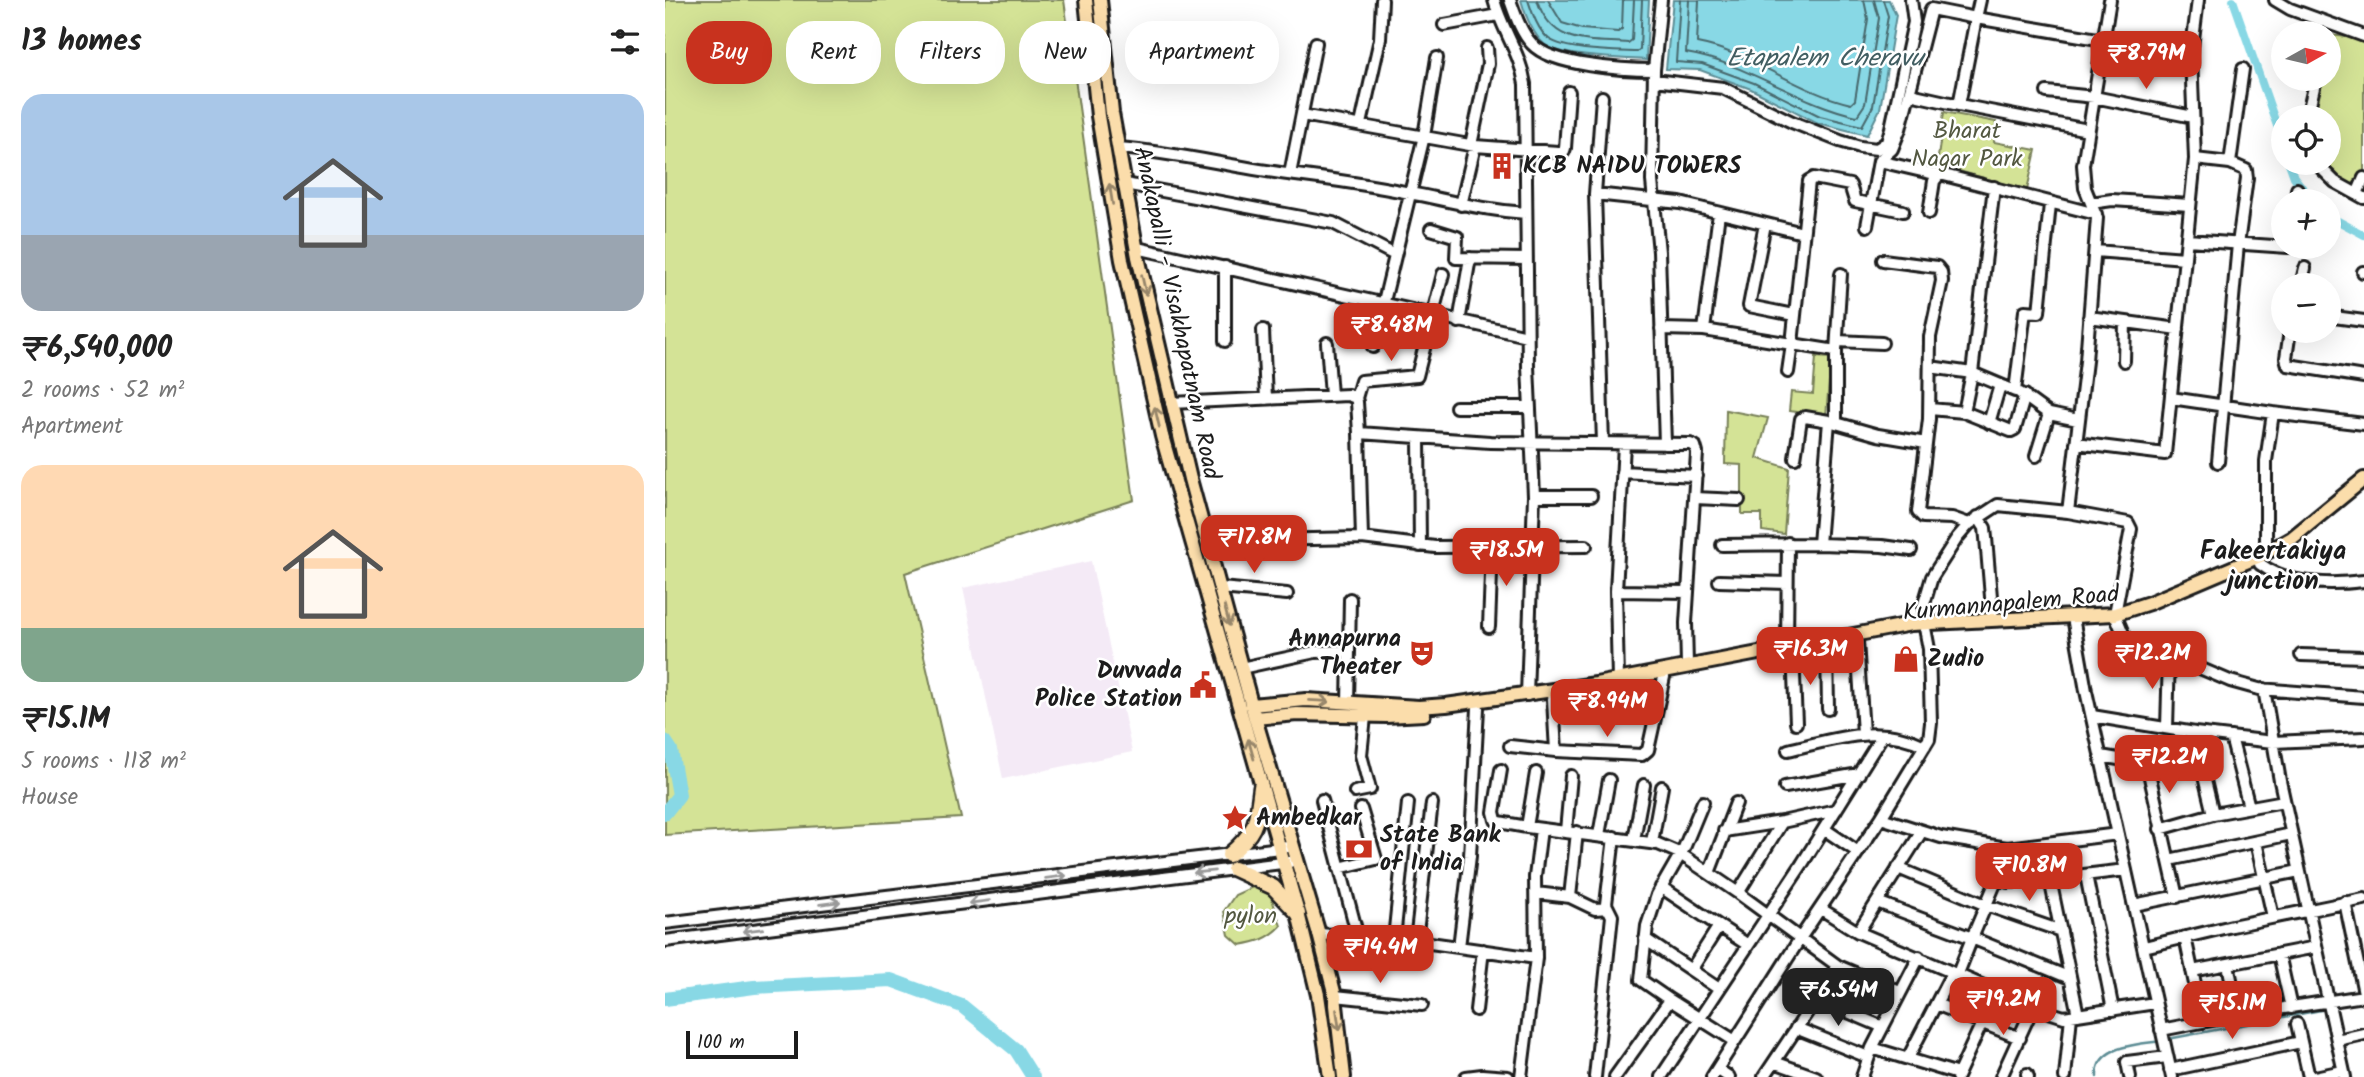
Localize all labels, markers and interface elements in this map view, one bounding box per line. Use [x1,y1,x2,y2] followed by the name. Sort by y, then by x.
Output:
[21,18,142,66] text: 13 homes
[686,21,772,84] chip: Buy
[786,21,881,84] chip: Rent
[895,21,1005,84] chip: Filters
[1019,21,1111,84] chip: New
[1125,21,1279,84] chip: Apartment
[2271,21,2341,91] north arrow
[2271,21,2341,343] map controls
[606,23,644,61] icon: filters
[2089,32,2203,91] pin: ₹8.79M
[2107,36,2185,72] text: ₹8.79M
[1727,38,1927,80] water label: Etapalem Cheravu
[2271,105,2341,175] button: locate
[1911,112,2023,179] park label: Bharat Nagar Park
[270,140,396,266] icon: home
[1122,143,1231,484] street label: Anakapalli - Visakhapatnam Road
[1523,147,1742,186] place label: KCB NAIDU TOWERS
[1487,151,1517,181] building icon: KCB NAIDU TOWERS
[1104,183,1117,206] one-way arrow
[2271,189,2341,259] button: +
[1138,273,1151,296] one-way arrow
[2271,273,2341,343] button: −
[1334,304,1448,363] pin: ₹8.48M
[1350,308,1432,344] text: ₹8.48M
[21,325,172,373] text: ₹6,540,000
[21,373,184,409] text: 2 rooms · 52 m²
[1150,406,1163,429] one-way arrow
[21,409,123,445] text: Apartment
[270,511,396,637] icon: home
[1197,516,1311,575] pin: ₹17.8M
[1217,520,1291,556] text: ₹17.8M
[1449,528,1563,588] pin: ₹18.5M
[2200,531,2346,603] district label: Fakeertakiya junction
[1468,533,1544,569] text: ₹18.5M
[1901,575,2122,633] street label: Kurmannapalem Road
[1221,604,1234,626] one-way arrow
[1288,620,1402,687] place label: Annapurna Theater
[1753,628,1867,687] pin: ₹16.3M
[1773,632,1847,668] text: ₹16.3M
[2095,632,2209,691] pin: ₹12.2M
[2114,636,2190,672] text: ₹12.2M
[1407,638,1437,668] theatre icon: Annapurna Theater
[1927,640,1984,679] place label: Zudio
[1891,644,1921,674] shop icon: Zudio
[1035,652,1182,719] place label: Duvvada Police Station
[1188,670,1218,700] public building icon: Duvvada Police Station
[1550,680,1664,739] pin: ₹8.94M
[1567,684,1647,720] text: ₹8.94M
[1307,694,1330,707] one-way arrow
[21,696,110,744] text: ₹15.1M
[2112,736,2226,795] pin: ₹12.2M
[1243,739,1256,761] one-way arrow
[2131,740,2207,776] text: ₹12.2M
[21,744,186,780] text: 5 rooms · 118 m²
[21,780,78,816] text: House
[1256,799,1363,838] place label: Ambedkar
[1220,803,1250,833] place icon: Ambedkar
[1380,816,1502,883] place label: State Bank of India
[1344,834,1374,864] bank icon: State Bank of India
[1972,844,2086,903] pin: ₹10.8M
[1991,848,2067,884] text: ₹10.8M
[1194,865,1216,878] one-way arrow
[1044,870,1067,883] one-way arrow
[818,896,841,909] one-way arrow
[968,896,991,909] one-way arrow
[1224,897,1277,936] park label: pylon
[742,923,765,936] one-way arrow
[1323,926,1437,985] pin: ₹14.4M
[1343,930,1417,966] text: ₹14.4M
[1781,968,1895,1028] pin: ₹6.54M
[1798,973,1878,1009] text: ₹6.54M
[1946,978,2060,1037] pin: ₹19.2M
[1966,982,2040,1018] text: ₹19.2M
[2175,982,2289,1041] pin: ₹15.1M
[2198,986,2266,1022] text: ₹15.1M
[1332,1008,1345,1031] one-way arrow
[686,1028,798,1060] scale bar
[697,1028,745,1058] text: 100 m

